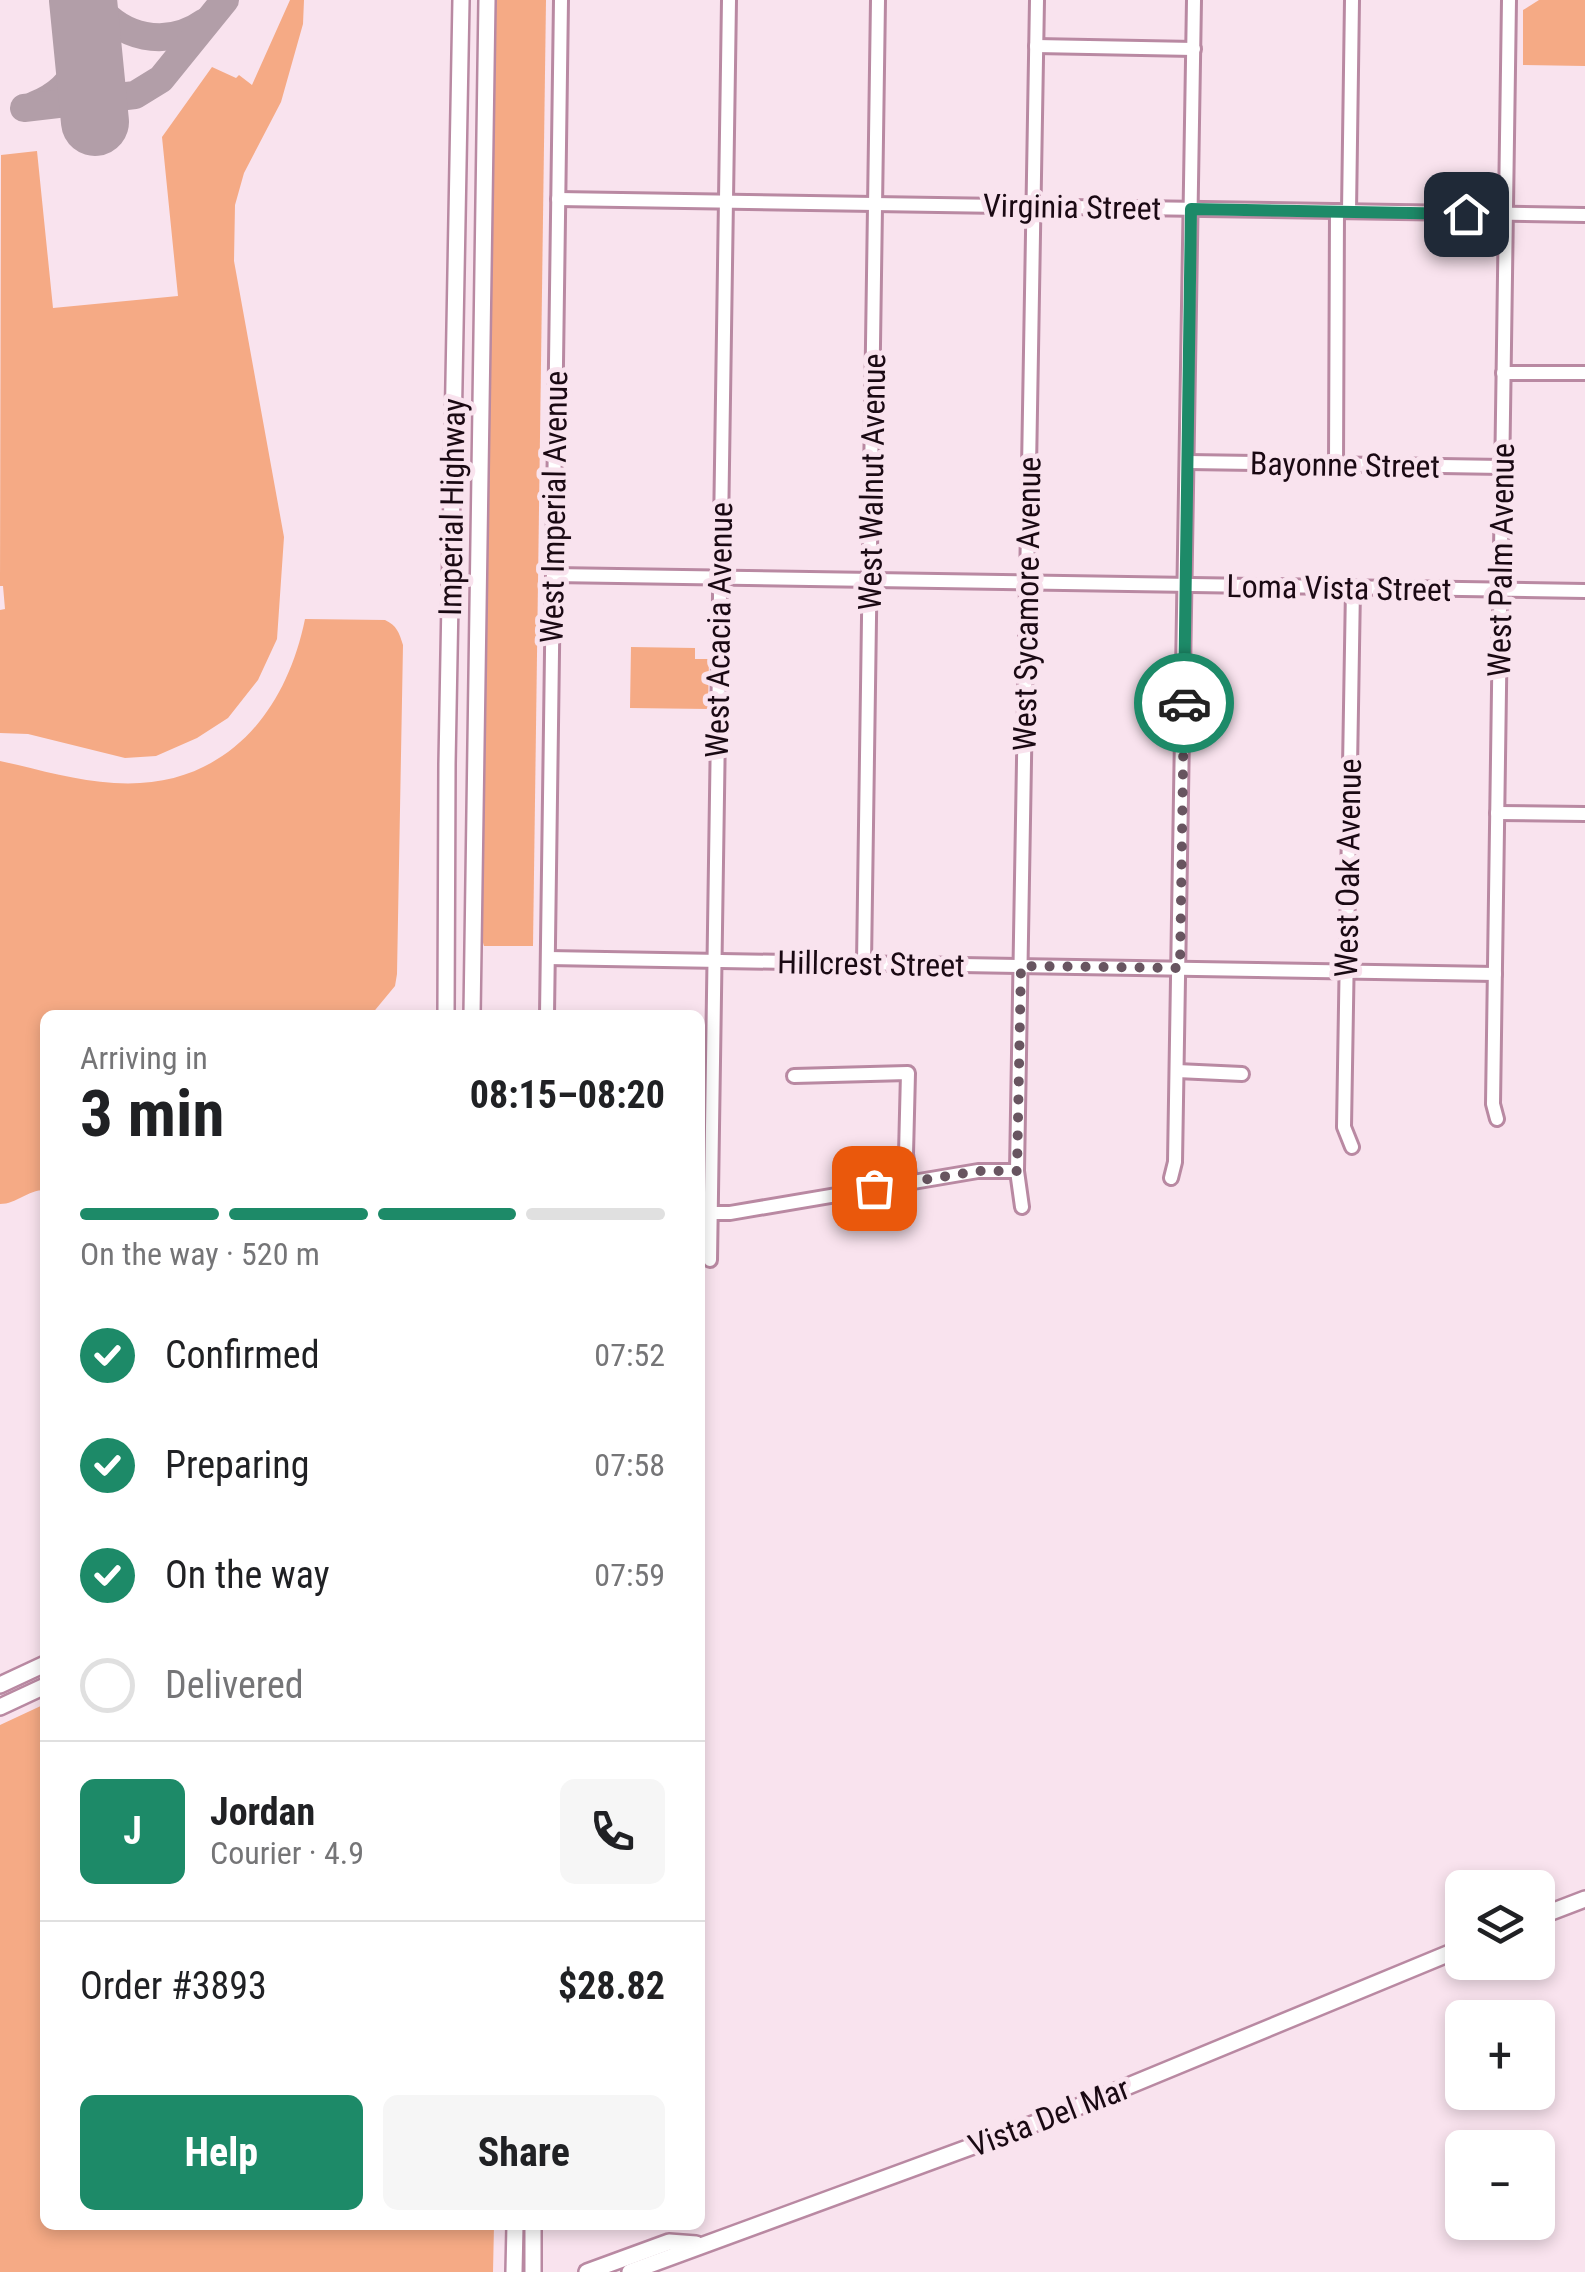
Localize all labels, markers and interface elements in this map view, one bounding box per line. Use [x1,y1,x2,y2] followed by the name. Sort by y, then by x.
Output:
[1424,172,1509,257] pin
[983,186,1161,228] street label: Virginia Street
[1439,187,1494,242] icon: home
[851,353,893,611] street label: West Walnut Avenue
[533,370,575,644] street label: West Imperial Avenue
[431,398,473,616] street label: Imperial Highway
[1480,443,1522,677] street label: West Palm Avenue
[1250,444,1440,486] street label: Bayonne Street
[1005,457,1049,751] street label: West Sycamore Avenue
[698,502,740,758] street label: West Acacia Avenue
[1226,567,1452,609] street label: Loma Vista Street
[1134,653,1234,753] courier
[1157,676,1212,731] icon: car
[1327,758,1369,978] street label: West Oak Avenue
[777,943,965,985] street label: Hillcrest Street
[80,1039,208,1077] text: Arriving in
[470,1073,665,1117] text: 08:15–08:20
[80,1076,224,1152] text: 3 min
[832,1146,917,1231] pin
[847,1161,902,1216] icon: bag
[80,1235,320,1273] text: On the way · 520 m
[80,1328,135,1383] icon: check
[165,1333,320,1377] text: Confirmed
[594,1336,665,1374] text: 07:52
[80,1438,135,1493] icon: check
[165,1443,310,1487] text: Preparing
[594,1446,665,1484] text: 07:58
[80,1548,135,1603] icon: check
[165,1553,330,1597] text: On the way
[594,1556,665,1594] text: 07:59
[165,1663,304,1707] text: Delivered
[560,1779,665,1884] button: phone
[210,1790,315,1834] text: Jordan
[123,1809,142,1853] text: J
[210,1834,364,1872] text: Courier · 4.9
[1445,1870,1555,2240] map controls
[1445,1870,1555,1980] button: layers
[80,1964,267,2008] text: Order #3893
[558,1964,665,2008] text: $28.82
[1445,2000,1555,2110] button: +
[963,2069,1135,2165] street label: Vista Del Mar
[80,2095,363,2210] button: Help
[383,2095,665,2210] button: Share
[1445,2130,1555,2240] button: −

